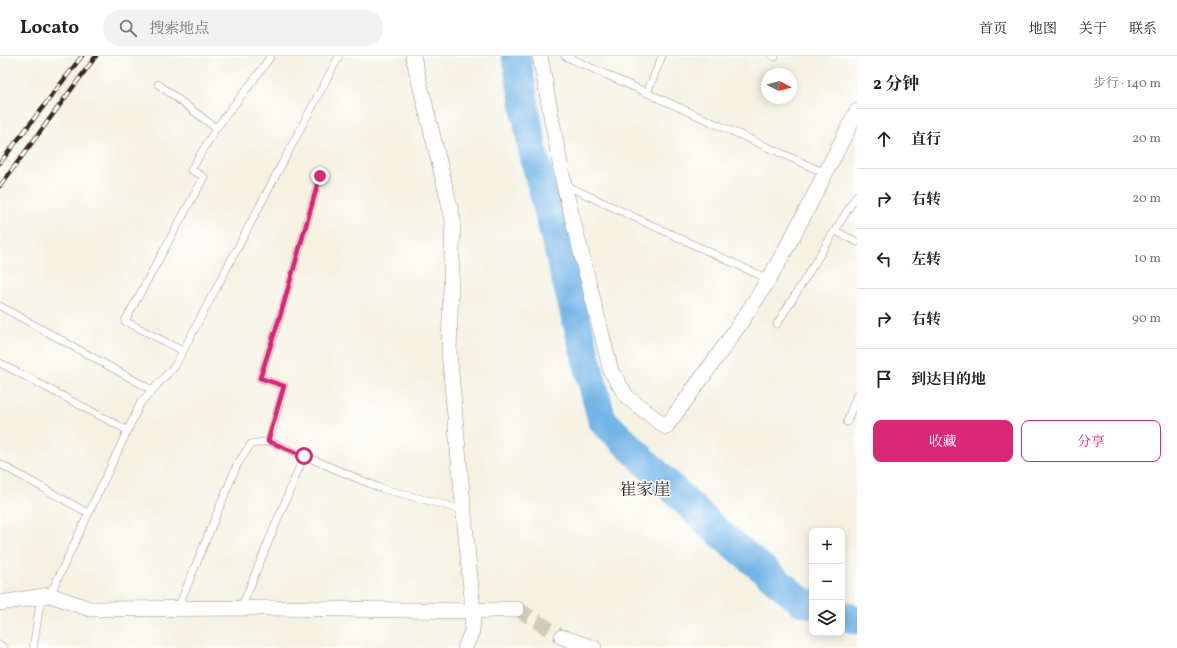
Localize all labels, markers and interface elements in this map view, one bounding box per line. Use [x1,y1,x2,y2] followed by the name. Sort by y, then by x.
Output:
[103,10,383,46] search box
[20,15,79,41] text: Locato
[117,17,139,39] icon: search
[149,19,209,40] text: 搜索地点
[979,20,1007,39] text: 首页
[1029,20,1057,39] text: 地图
[1079,20,1107,39] text: 关于
[1129,20,1157,39] text: 联系
[761,68,797,104] north arrow
[873,73,919,96] text: 2 分钟
[1093,75,1161,93] text: 步行 · 140 m
[873,128,895,150] icon: ahead
[911,130,941,151] text: 直行
[1132,130,1161,148] text: 20 m
[311,167,329,185] route end
[873,188,895,210] icon: right
[911,190,941,211] text: 右转
[1132,190,1161,208] text: 20 m
[873,248,895,270] icon: left
[911,250,941,271] text: 左转
[1134,250,1161,268] text: 10 m
[873,308,895,330] icon: right
[911,310,941,331] text: 右转
[1132,310,1161,328] text: 90 m
[873,368,895,390] icon: arrive
[911,370,986,391] text: 到达目的地
[873,420,1013,462] button: 收藏
[1021,420,1161,462] button: 分享
[295,447,313,465] route start
[620,479,671,502] district label: 崔家崖
[809,528,845,636] map controls
[809,528,845,564] button: +
[809,564,845,600] button: −
[809,600,845,636] button: layers

